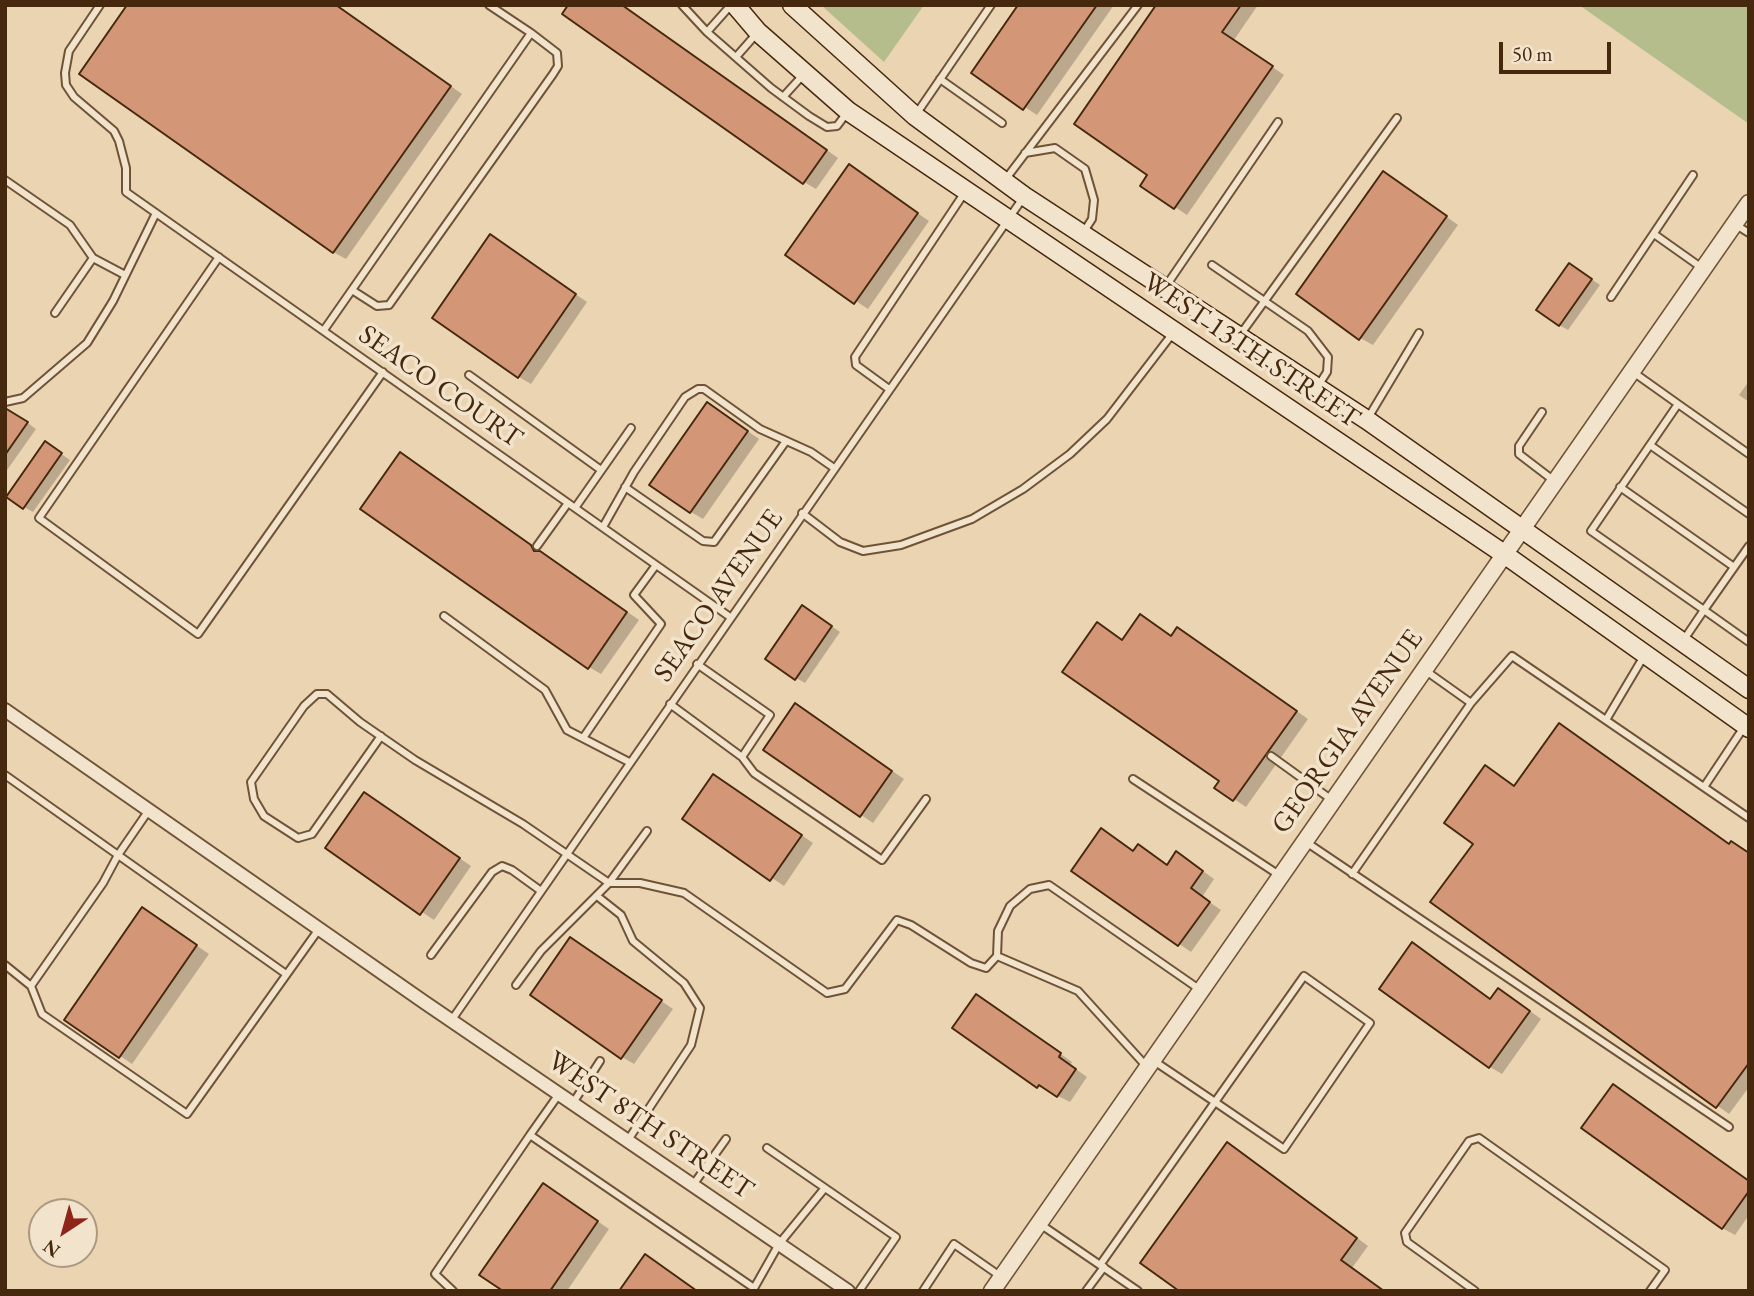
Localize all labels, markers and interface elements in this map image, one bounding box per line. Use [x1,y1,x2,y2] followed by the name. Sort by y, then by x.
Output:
[1502,28,1614,72] scale bar
[1512,40,1553,67] text: 50 m
[1136,266,1366,436] street label: WEST 13TH STREET
[352,318,528,456] street label: SEACO COURT
[647,503,791,689] street label: SEACO AVENUE
[1265,624,1431,840] street label: GEORGIA AVENUE
[541,1045,759,1207] street label: WEST 8TH STREET
[28,1198,98,1268] north arrow
[38,1234,65,1263] text: N

